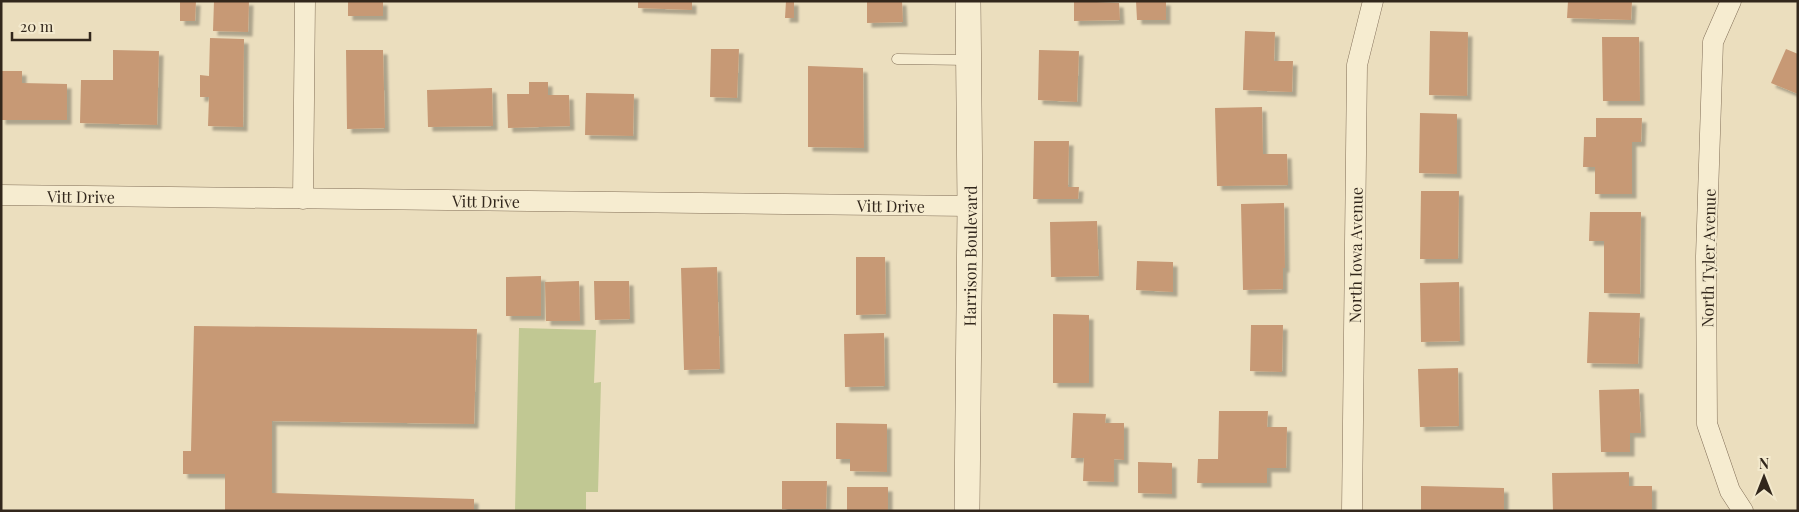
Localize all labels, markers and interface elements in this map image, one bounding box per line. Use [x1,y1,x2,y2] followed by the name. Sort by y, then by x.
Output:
[12,10,90,42] scale bar
[20,16,54,36] text: 20 m
[46,185,115,207] street label: Vitt Drive
[958,186,981,327] street label: Harrison Boulevard
[1344,187,1366,323] street label: North Iowa Avenue
[1696,188,1720,328] street label: North Tyler Avenue
[451,190,520,211] street label: Vitt Drive
[856,194,925,216] street label: Vitt Drive
[1739,452,1789,502] north arrow
[1759,454,1769,473] text: N

